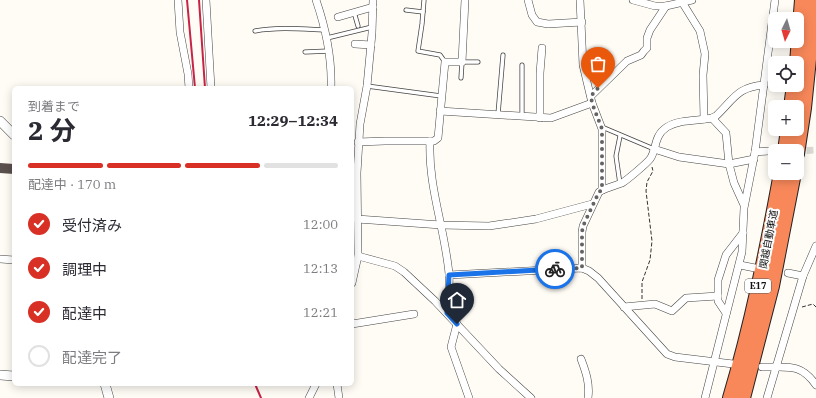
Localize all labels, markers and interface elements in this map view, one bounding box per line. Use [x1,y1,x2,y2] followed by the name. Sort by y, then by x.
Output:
[768,12,804,48] north arrow
[768,12,804,180] map controls
[581,47,615,88] pin
[587,53,609,75] icon: bag
[768,56,804,92] button: locate
[28,98,80,115] text: 到着まで
[768,100,804,136] button: +
[248,111,338,130] text: 12:29–12:34
[28,113,76,147] text: 2 分
[768,144,804,180] button: −
[28,176,116,193] text: 配達中 · 170 m
[756,208,781,270] street label: 関越自動車道
[28,213,50,235] icon: check
[62,216,122,235] text: 受付済み
[303,216,338,233] text: 12:00
[535,249,575,289] courier
[28,257,50,279] icon: check
[544,258,566,280] icon: bike
[62,260,107,279] text: 調理中
[303,260,338,277] text: 12:13
[745,279,771,293] road number: E17
[440,283,474,324] pin
[446,289,468,311] icon: home
[28,301,50,323] icon: check
[62,304,107,323] text: 配達中
[303,304,338,321] text: 12:21
[62,348,122,367] text: 配達完了

